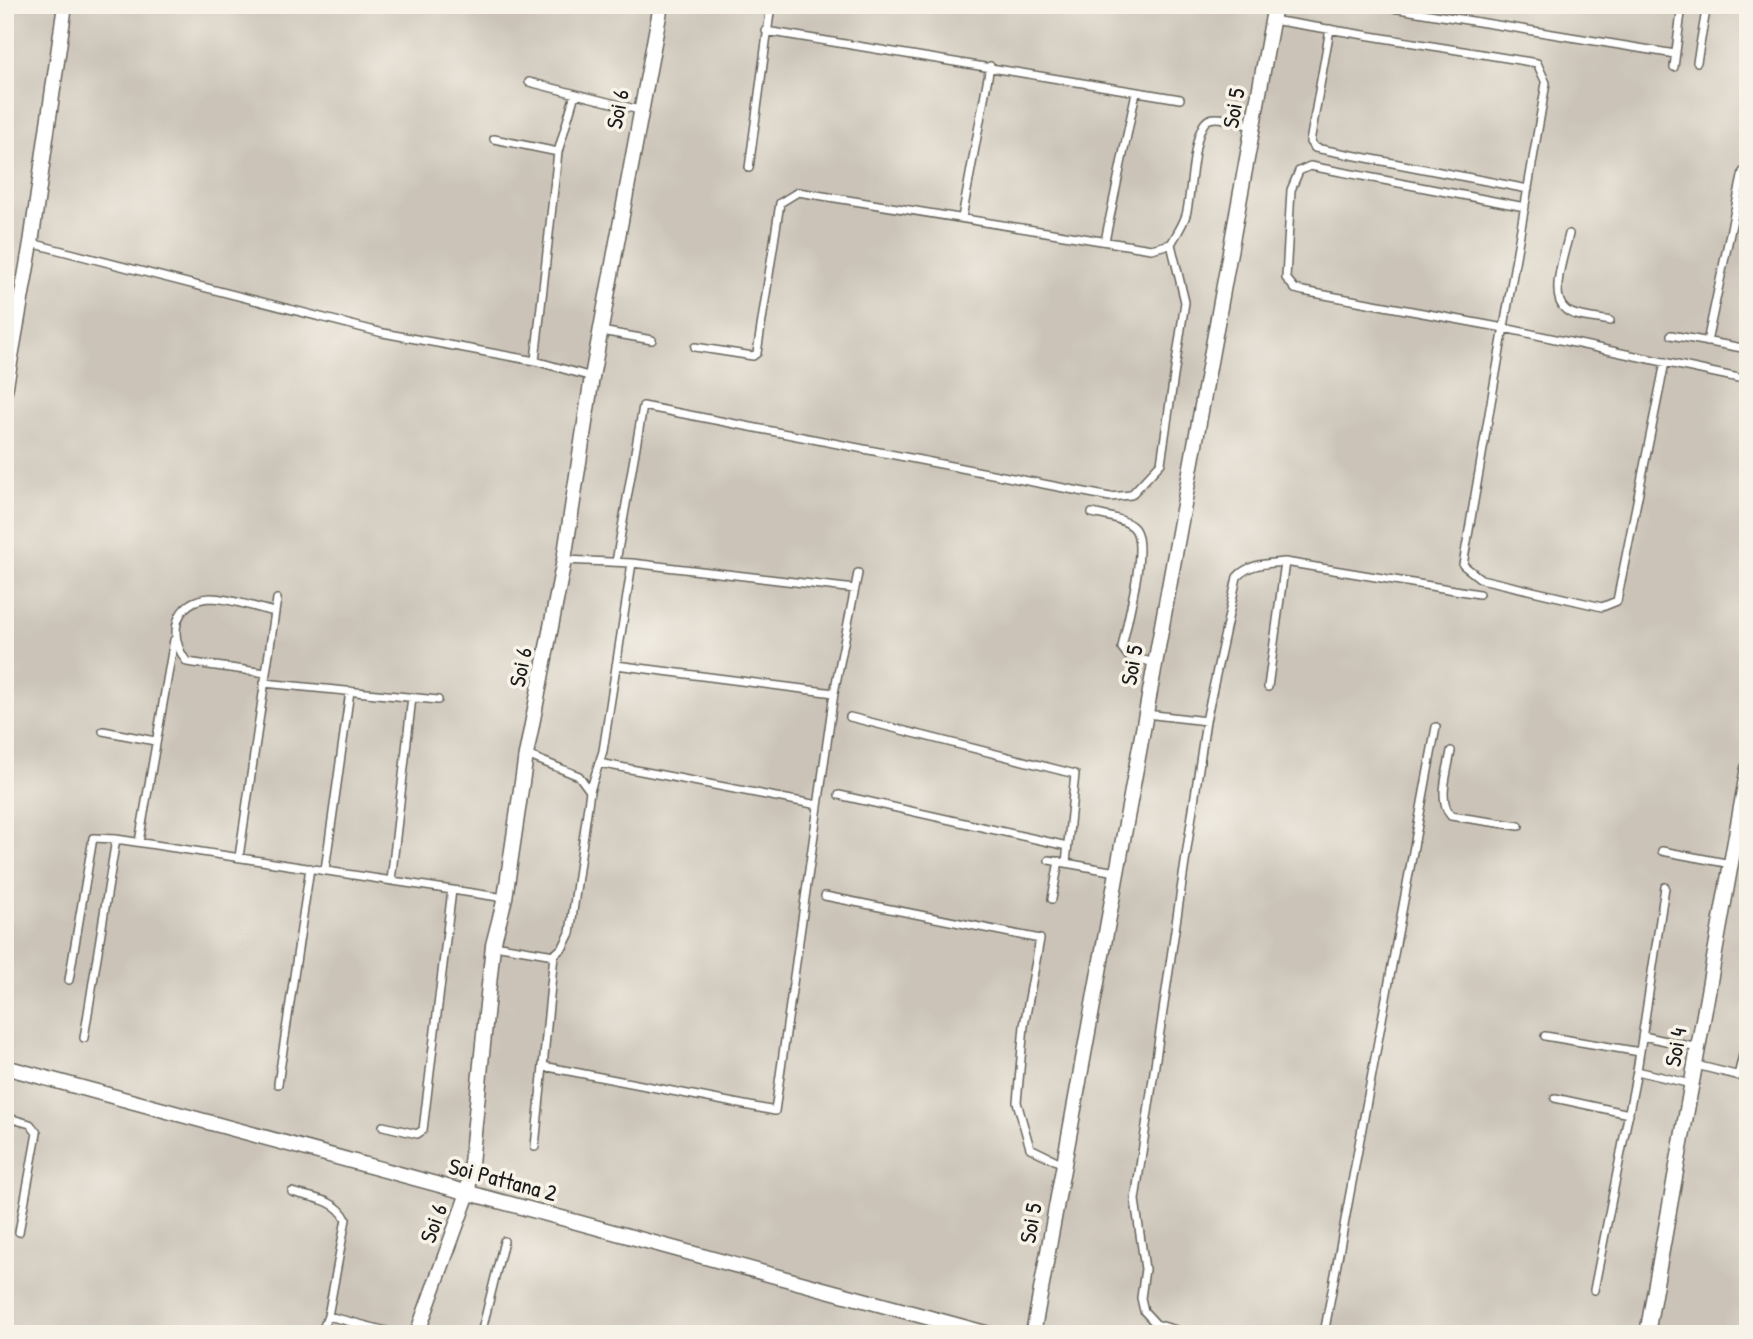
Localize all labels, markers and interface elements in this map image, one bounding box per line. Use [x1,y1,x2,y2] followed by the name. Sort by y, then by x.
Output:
[1214,85,1252,130] street label: Soi 5
[598,87,636,131] street label: Soi 6
[1112,642,1150,687] street label: Soi 5
[501,645,539,689] street label: Soi 6
[1656,1025,1694,1069] street label: Soi 4
[446,1150,561,1208] street label: Soi Pattana 2
[412,1199,454,1247] street label: Soi 6
[1011,1200,1049,1245] street label: Soi 5

